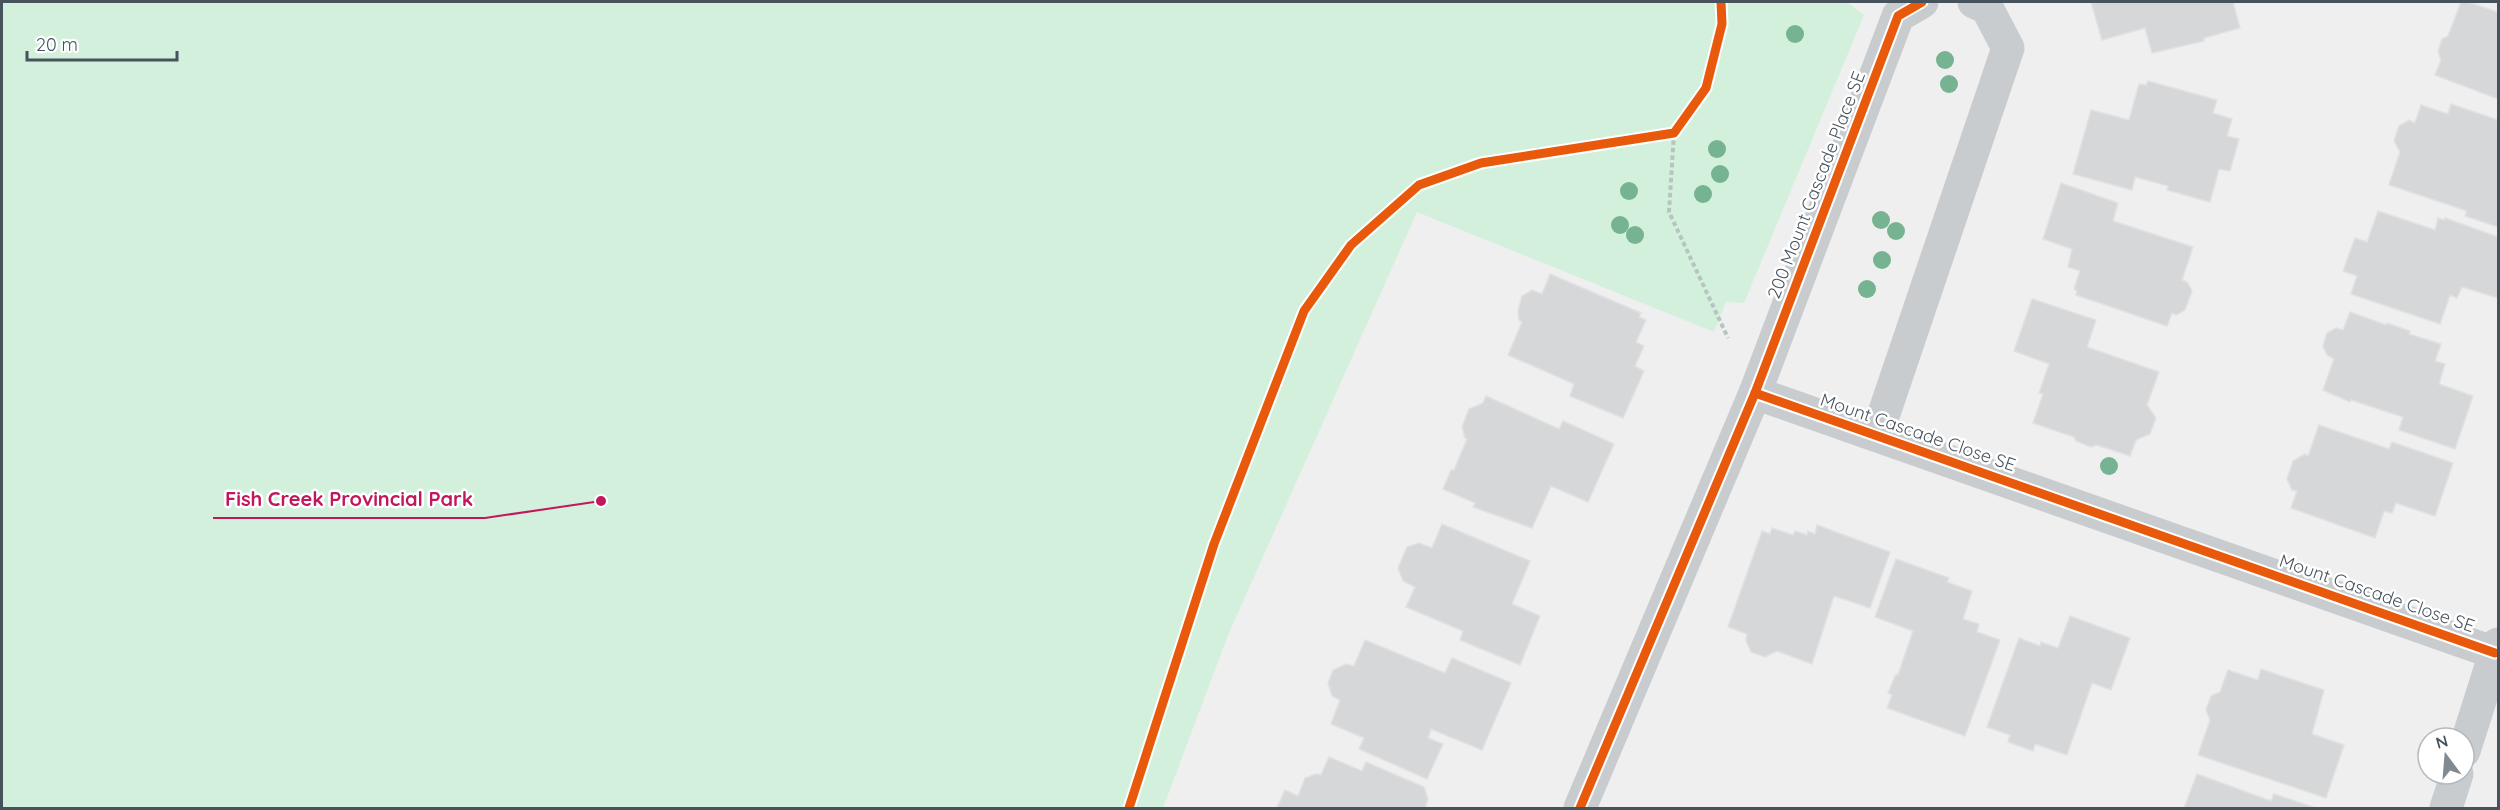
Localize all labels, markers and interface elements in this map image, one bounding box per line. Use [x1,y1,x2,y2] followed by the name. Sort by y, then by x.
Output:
[27,24,177,62] scale bar
[36,33,78,56] text: 20 m
[1762,68,1870,302] street label: 200 Mount Cascade Place SE
[1817,388,2019,476] street label: Mount Cascade Close SE
[213,480,485,518] callout: Fish Creek Provincial Park
[225,486,473,511] text: Fish Creek Provincial Park
[2276,549,2478,637] street label: Mount Cascade Close SE
[2416,726,2476,786] north arrow
[2433,730,2450,753] text: N

